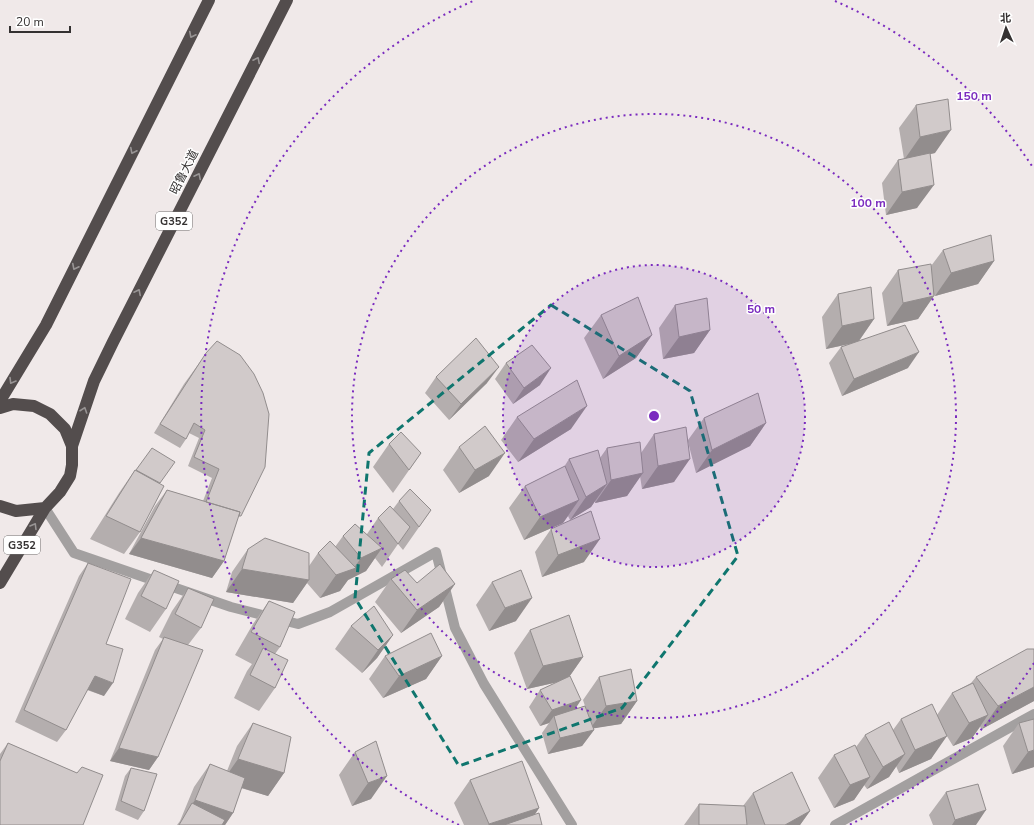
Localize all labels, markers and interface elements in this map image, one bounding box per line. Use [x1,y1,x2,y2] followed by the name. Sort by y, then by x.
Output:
[10,8,70,34] scale bar
[986,8,1026,48] north arrow
[1000,11,1011,26] text: 北
[16,14,44,30] text: 20 m
[189,31,197,38] one-way arrow
[252,57,259,64] one-way arrow
[956,88,992,104] text: 150 m
[130,147,138,154] one-way arrow
[166,147,202,197] street label: 昭鲁大道
[193,173,200,180] one-way arrow
[850,195,886,211] text: 100 m
[156,212,192,230] road number: G352
[72,263,80,270] one-way arrow
[134,288,141,296] one-way arrow
[747,301,775,317] text: 50 m
[9,377,16,384] one-way arrow
[79,406,88,413] one-way arrow
[647,409,661,423] centre of rings
[30,523,37,530] one-way arrow
[4,536,40,554] road number: G352

